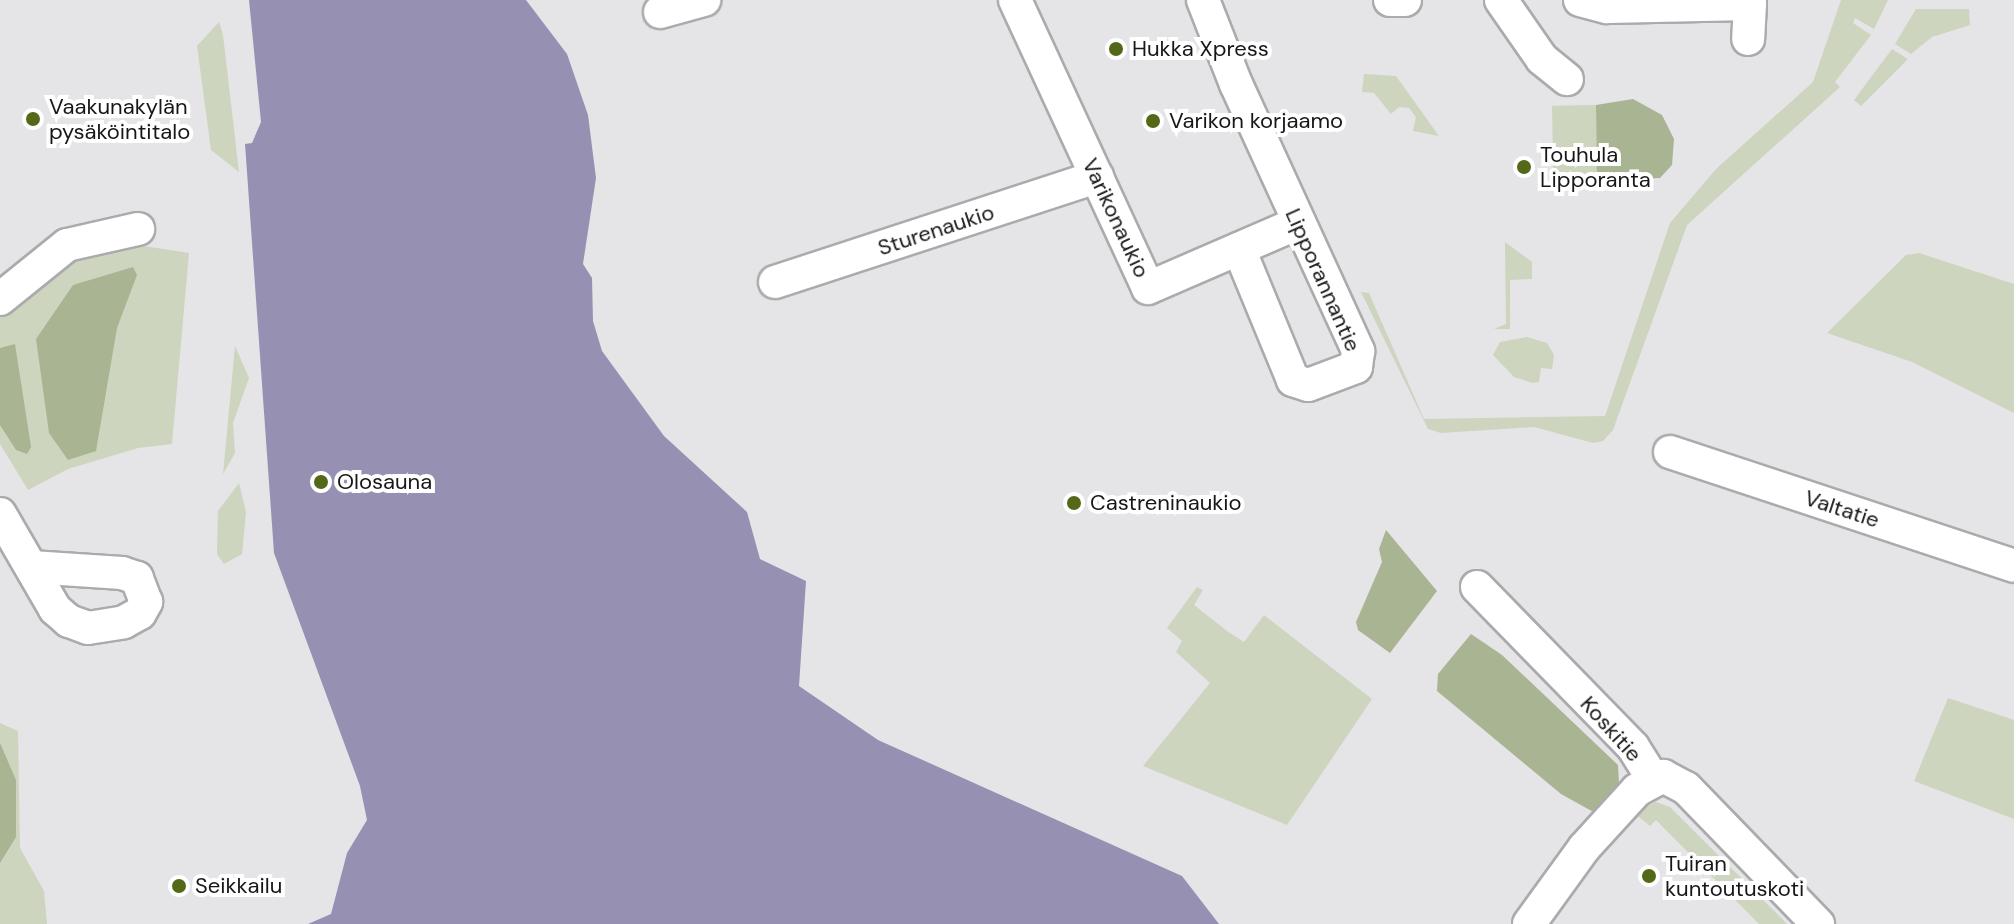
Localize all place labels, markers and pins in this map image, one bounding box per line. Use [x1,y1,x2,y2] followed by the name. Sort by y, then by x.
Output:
[1132,36,1269,62] place label: Hukka Xpress
[1107,40,1125,58] marker: Hukka Xpress
[49,93,190,144] place label: Vaakunakylän pysäköintitalo
[1169,108,1343,134] place label: Varikon korjaamo
[24,110,42,128] marker: Vaakunakylän pysäköintitalo
[1144,112,1162,130] marker: Varikon korjaamo
[1540,141,1651,192] place label: Touhula Lipporanta
[1515,158,1533,176] marker: Touhula Lipporanta
[337,469,432,495] place label: Olosauna
[312,473,330,491] marker: Olosauna
[1090,490,1242,516] place label: Castreninaukio
[1065,494,1083,512] marker: Castreninaukio
[1665,850,1804,902] place label: Tuiran kuntoutuskoti
[1640,867,1658,885] marker: Tuiran kuntoutuskoti
[195,873,282,899] place label: Seikkailu
[170,877,188,895] marker: Seikkailu

